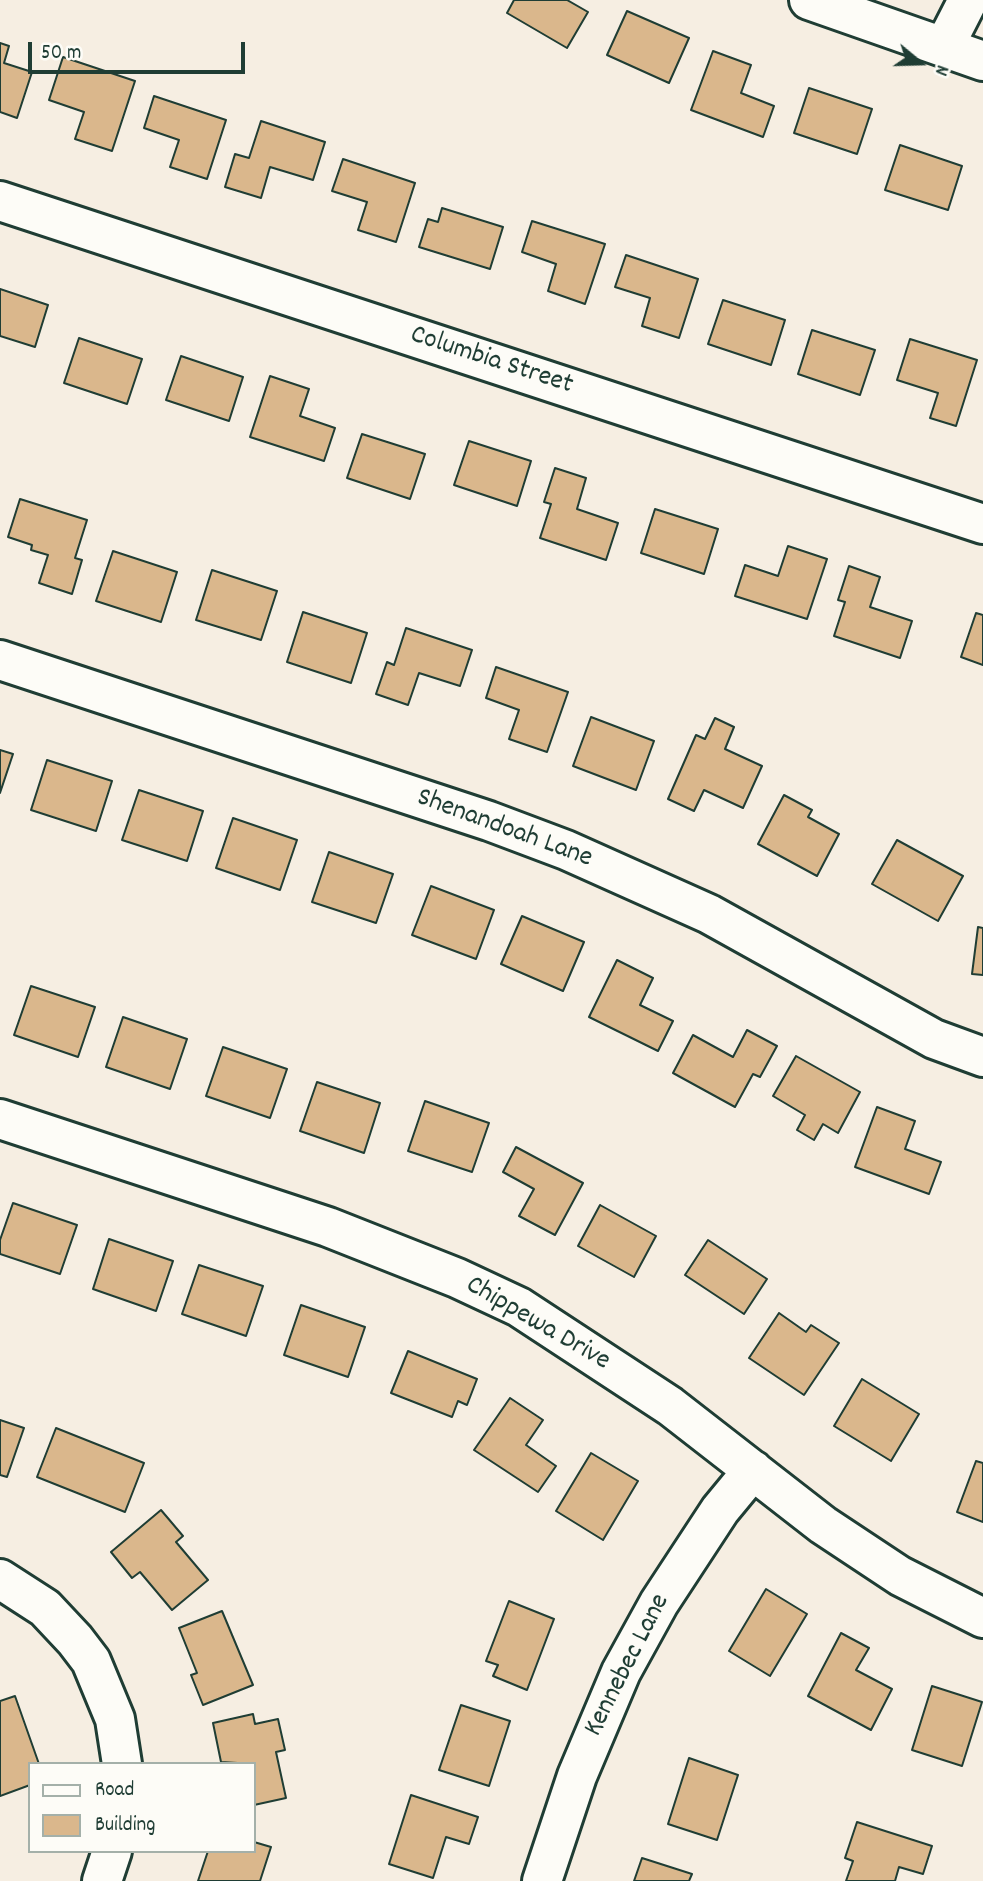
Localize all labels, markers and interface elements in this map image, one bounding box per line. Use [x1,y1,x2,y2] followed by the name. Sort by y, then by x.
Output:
[32,28,248,72] scale bar
[885,28,955,98] north arrow
[41,39,81,69] text: 50 m
[926,61,955,79] text: N
[405,320,577,404] street label: Columbia Street
[412,783,596,877] street label: Shenandoah Lane
[459,1270,615,1380] street label: Chippewa Drive
[579,1589,679,1743] street label: Kennebec Lane
[28,1762,256,1853] legend
[95,1776,134,1806] text: Road
[95,1811,155,1841] text: Building

